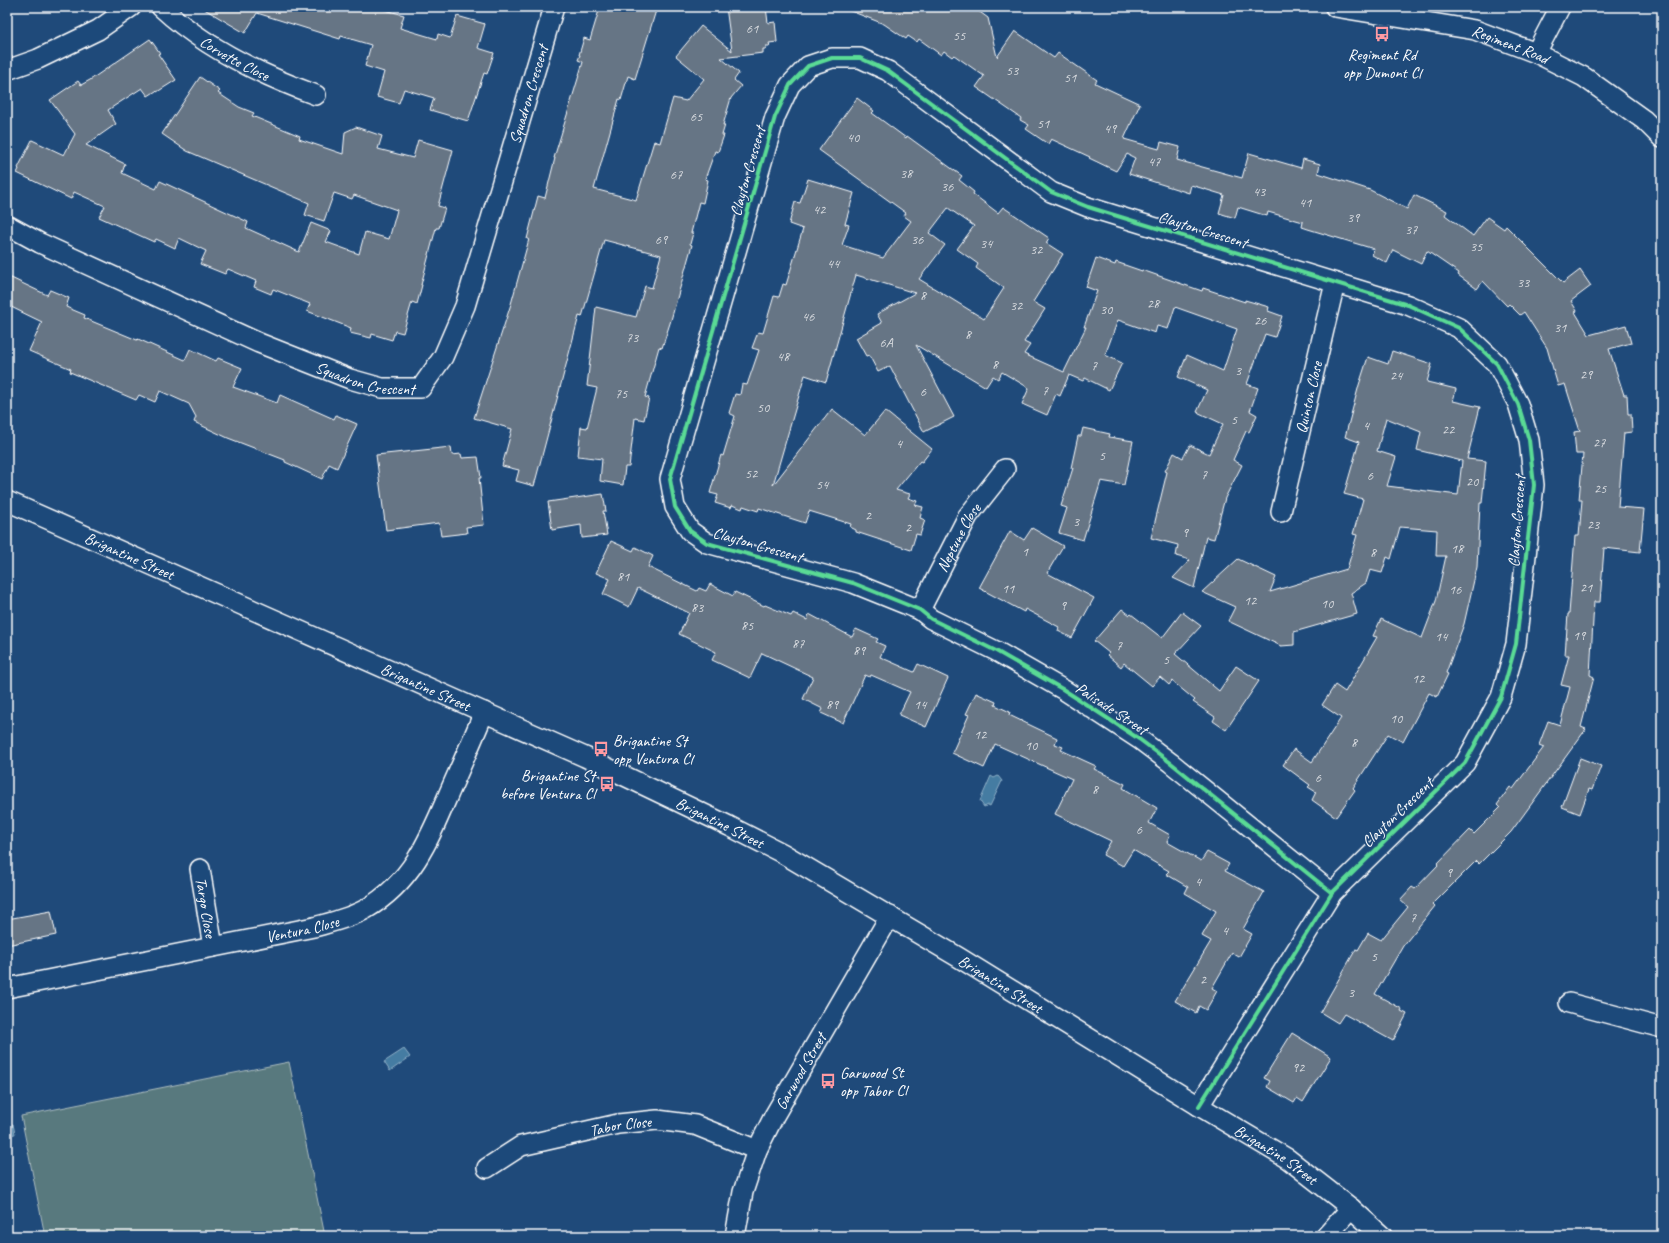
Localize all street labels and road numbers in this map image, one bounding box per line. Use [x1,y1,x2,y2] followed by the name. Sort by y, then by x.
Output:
[1469,21,1554,70] street label: Regiment Road
[196,32,274,86] street label: Corvette Close
[505,40,554,146] street label: Squadron Crescent
[726,122,771,218] street label: Clayton Crescent
[1156,207,1252,254] street label: Clayton Crescent
[312,357,417,399] street label: Squadron Crescent
[1291,358,1328,435] street label: Quinton Close
[1504,472,1530,568] street label: Clayton Crescent
[932,498,986,575] street label: Neptune Close
[711,523,807,568] street label: Clayton Crescent
[81,528,178,585] street label: Brigantine Street
[378,659,475,717] street label: Brigantine Street
[1072,678,1153,741] street label: Palisade Street
[1358,772,1440,852] street label: Clayton Crescent
[672,793,768,854] street label: Brigantine Street
[191,876,221,941] street label: Targo Close
[264,911,343,947] street label: Ventura Close
[954,951,1048,1019] street label: Brigantine Street
[771,1027,832,1113] street label: Garwood Street
[588,1111,654,1141] street label: Tabor Close
[1230,1120,1323,1190] street label: Brigantine Street

